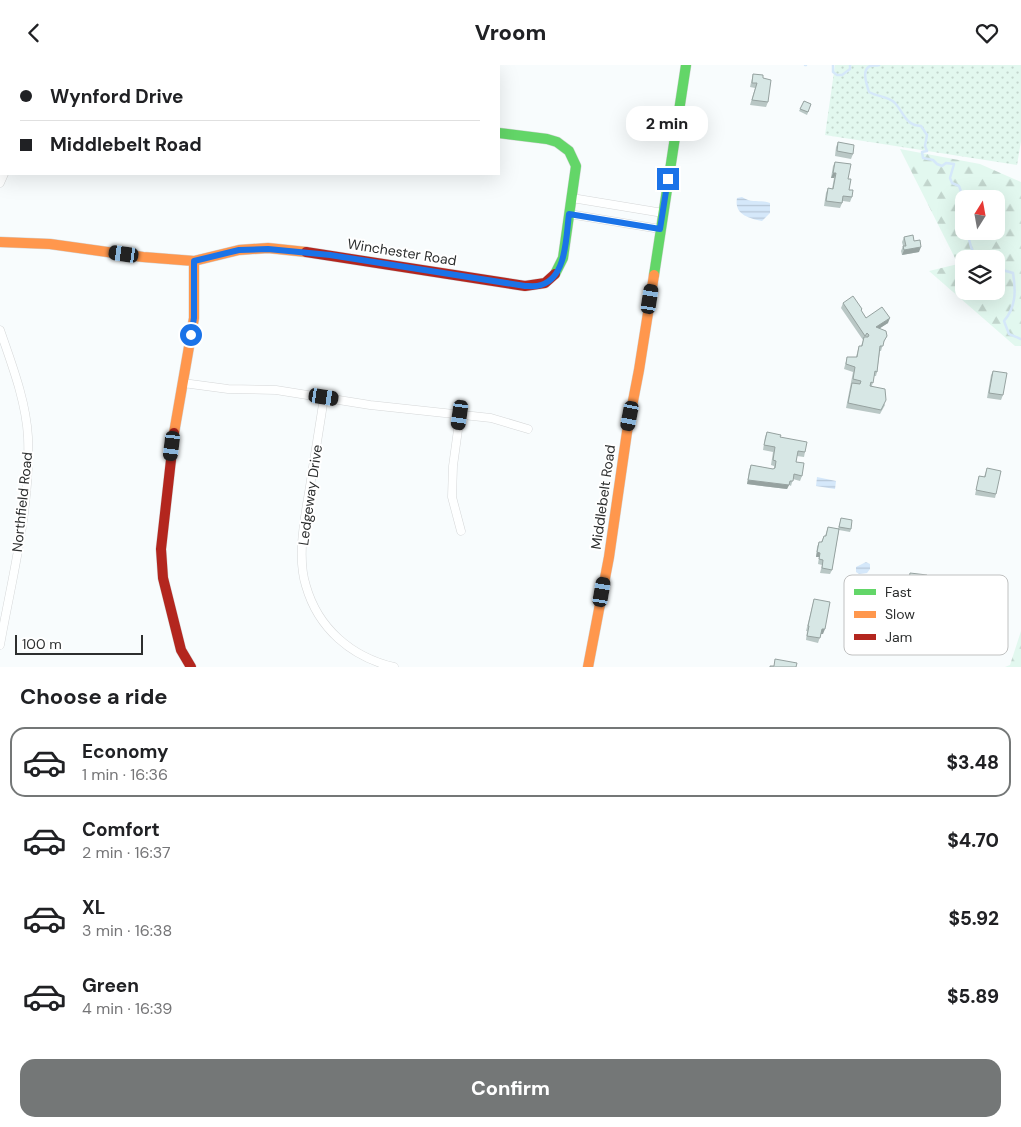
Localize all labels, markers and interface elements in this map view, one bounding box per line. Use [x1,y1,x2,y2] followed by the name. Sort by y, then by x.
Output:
[475,18,546,47] text: Vroom
[20,19,48,47] icon: back
[973,19,1001,47] icon: heart
[50,84,183,109] text: Wynford Drive
[627,107,709,141] callout: 2 min
[646,113,688,134] text: 2 min
[50,132,202,157] text: Middlebelt Road
[657,168,679,190] route end
[955,190,1005,240] north arrow
[955,190,1005,300] map controls
[346,234,458,270] street label: Winchester Road
[108,244,139,264] car
[955,250,1005,300] button: layers
[640,283,659,315] car
[180,324,202,346] route start
[308,387,339,407] car
[450,399,469,431] car
[619,400,640,432] car
[162,430,181,462] car
[294,443,326,547] street label: Ledgeway Drive
[587,444,619,550] street label: Middlebelt Road
[8,451,36,553] street label: Northfield Road
[844,575,1008,655] legend
[592,576,611,608] car
[885,583,912,601] text: Fast
[885,605,915,623] text: Slow
[885,628,912,646] text: Jam
[15,632,142,655] scale bar
[22,635,62,653] text: 100 m
[20,682,168,711] text: Choose a ride
[82,739,169,764] text: Economy
[22,740,67,785] icon: car
[947,750,999,775] text: $3.48
[82,764,168,785] text: 1 min · 16:36
[82,817,160,842] text: Comfort
[22,818,67,863] icon: car
[947,828,999,853] text: $4.70
[82,842,170,863] text: 2 min · 16:37
[82,895,105,920] text: XL
[22,896,67,941] icon: car
[948,906,999,931] text: $5.92
[82,920,172,941] text: 3 min · 16:38
[82,973,139,998] text: Green
[22,974,67,1019] icon: car
[947,984,999,1009] text: $5.89
[82,998,172,1019] text: 4 min · 16:39
[20,1059,1001,1117] button: Confirm

